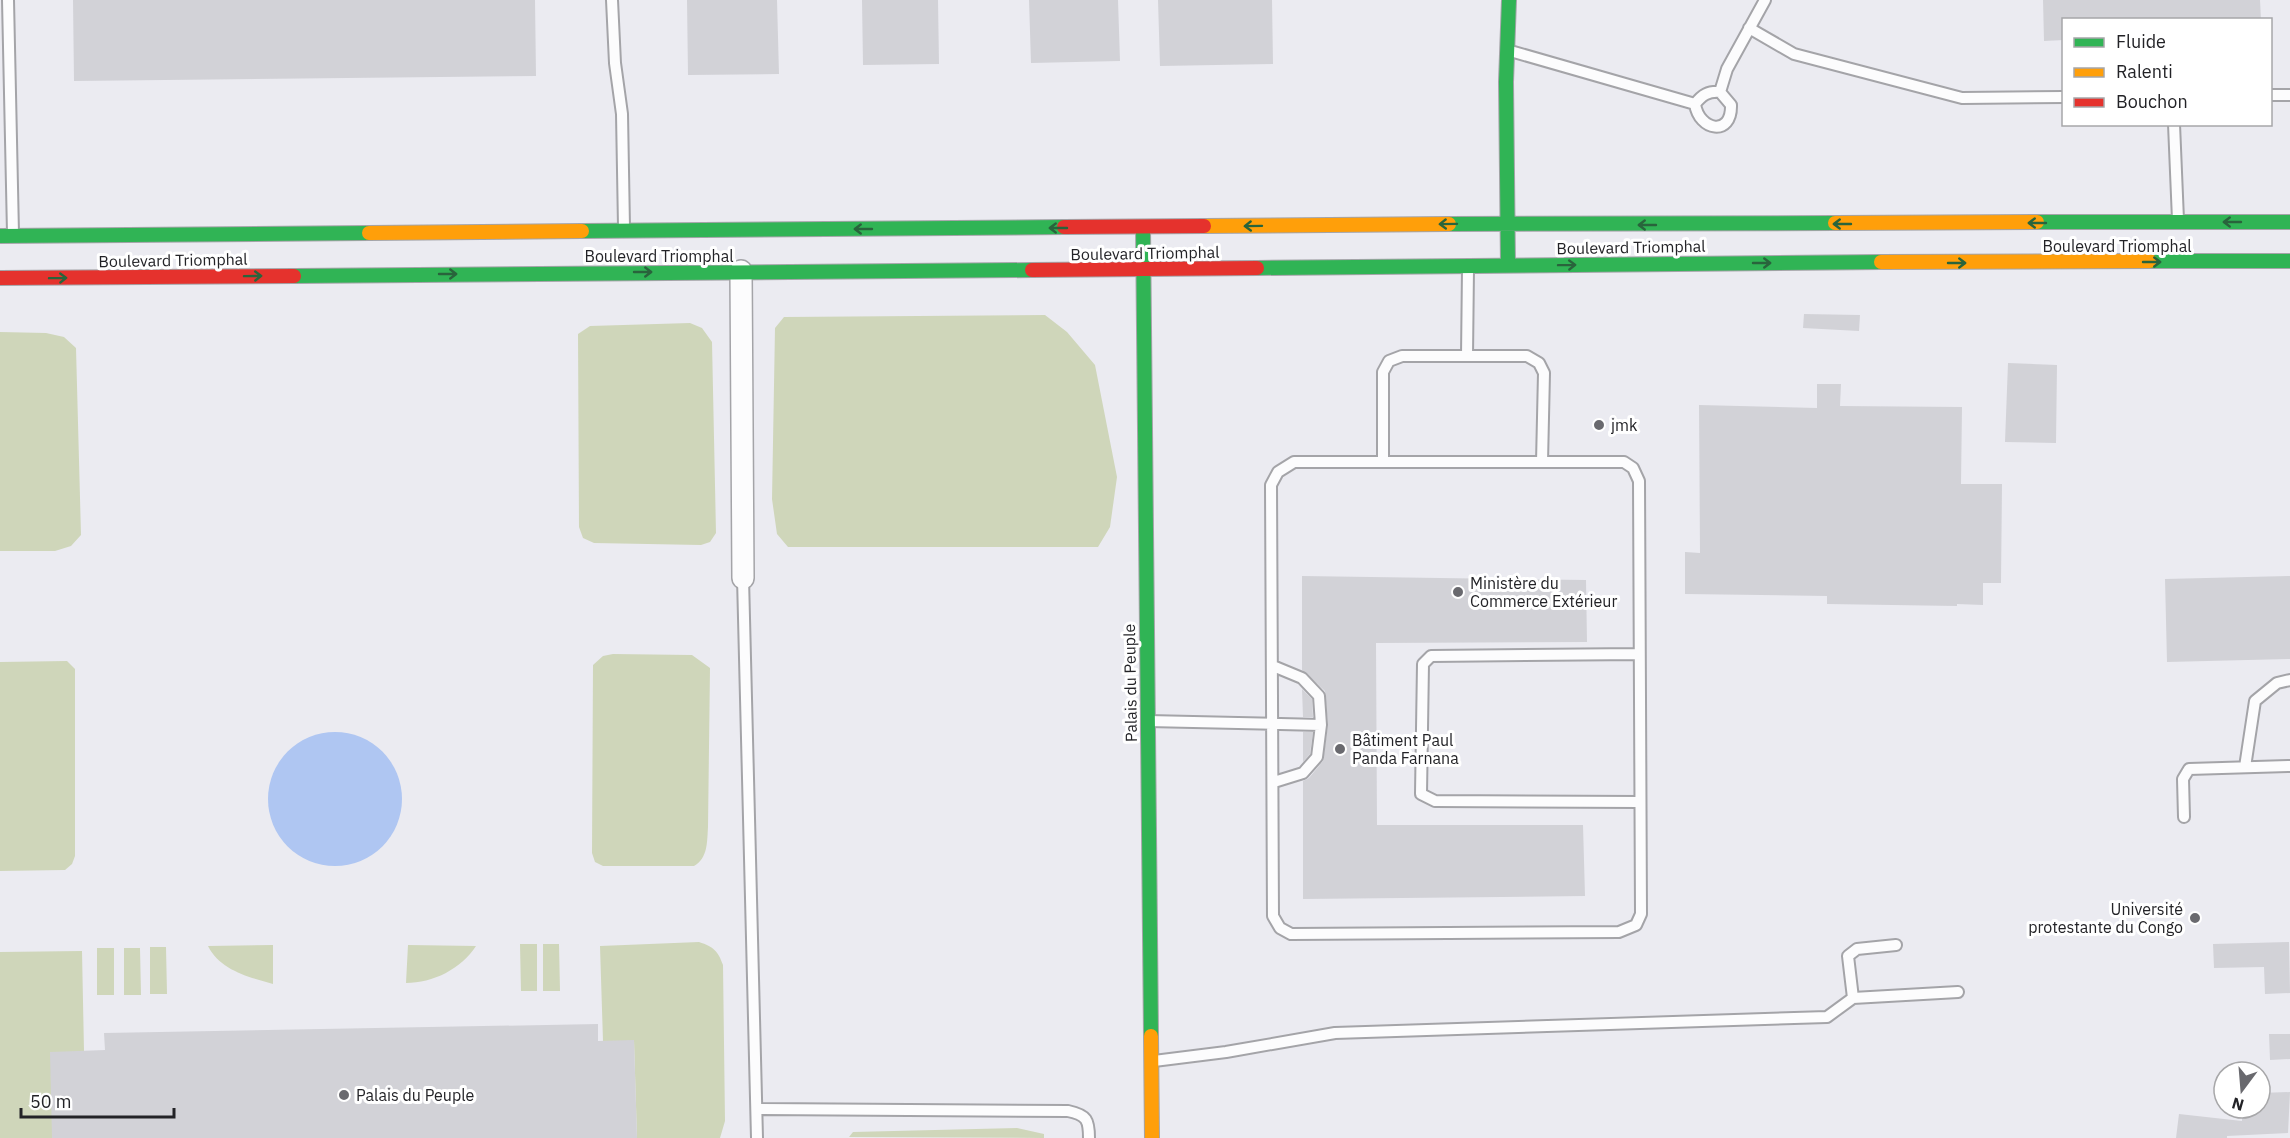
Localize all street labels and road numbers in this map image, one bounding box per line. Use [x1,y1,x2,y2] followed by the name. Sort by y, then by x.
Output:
[1556,236,1706,258] street label: Boulevard Triomphal
[2042,236,2192,256] street label: Boulevard Triomphal
[1070,242,1220,264] street label: Boulevard Triomphal
[584,246,734,266] street label: Boulevard Triomphal
[98,249,248,271] street label: Boulevard Triomphal
[1119,623,1141,742] street label: Palais du Peuple

